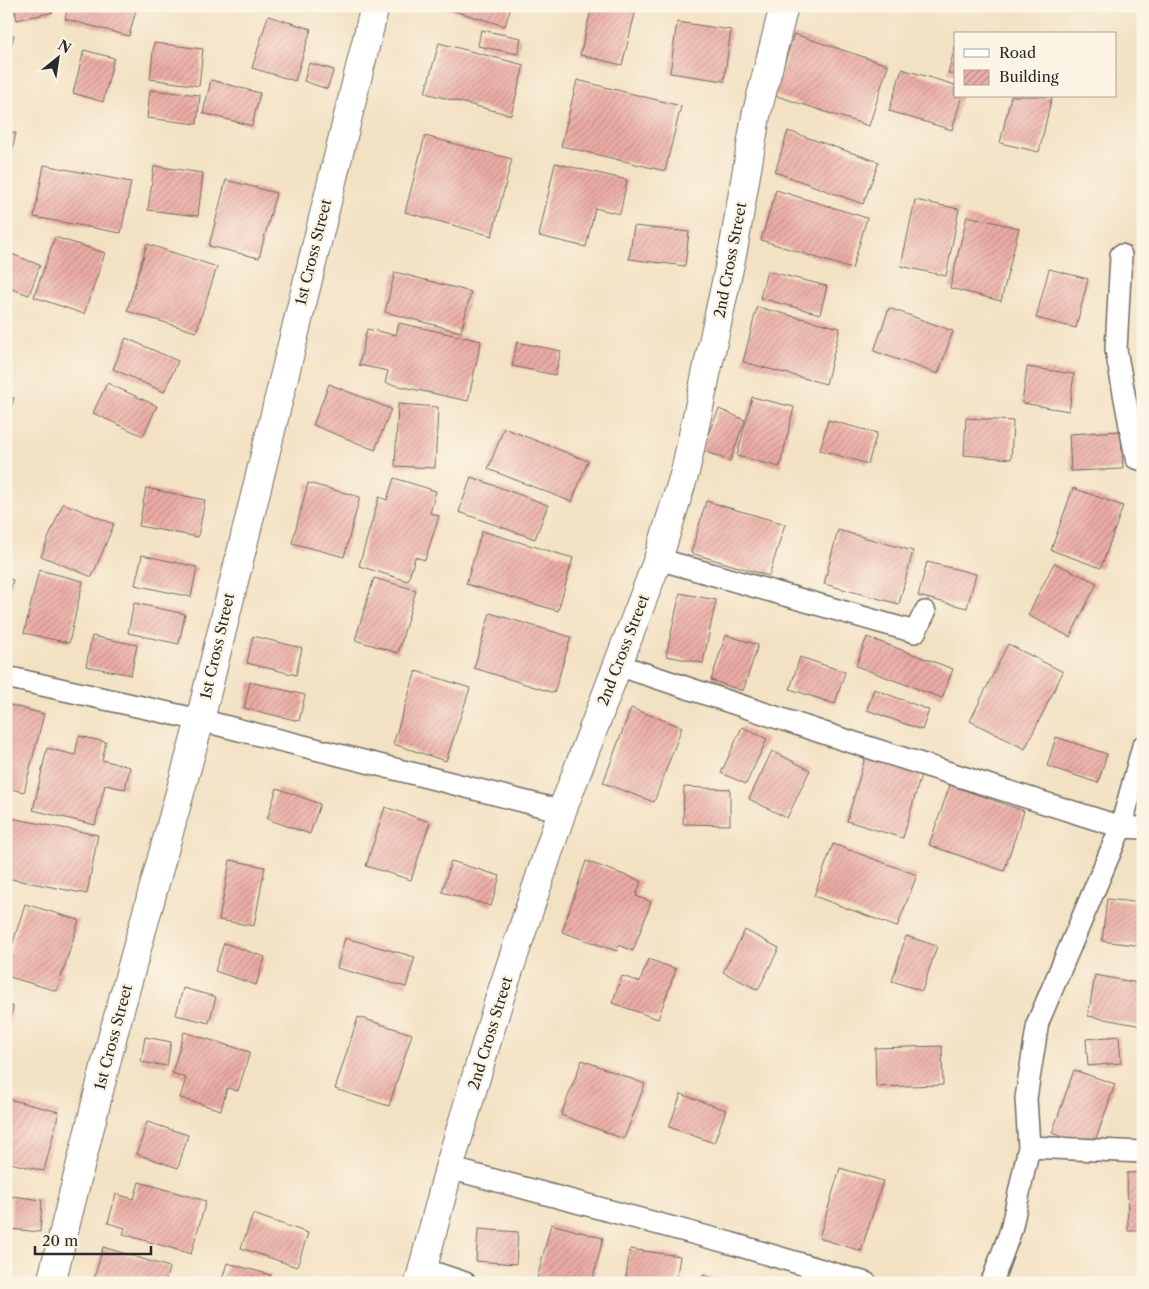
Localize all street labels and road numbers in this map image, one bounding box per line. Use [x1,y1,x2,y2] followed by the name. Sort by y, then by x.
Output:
[291,196,336,307] street label: 1st Cross Street
[709,200,751,320] street label: 2nd Cross Street
[196,590,239,701] street label: 1st Cross Street
[593,591,653,708] street label: 2nd Cross Street
[464,973,516,1092] street label: 2nd Cross Street
[90,981,136,1092] street label: 1st Cross Street

